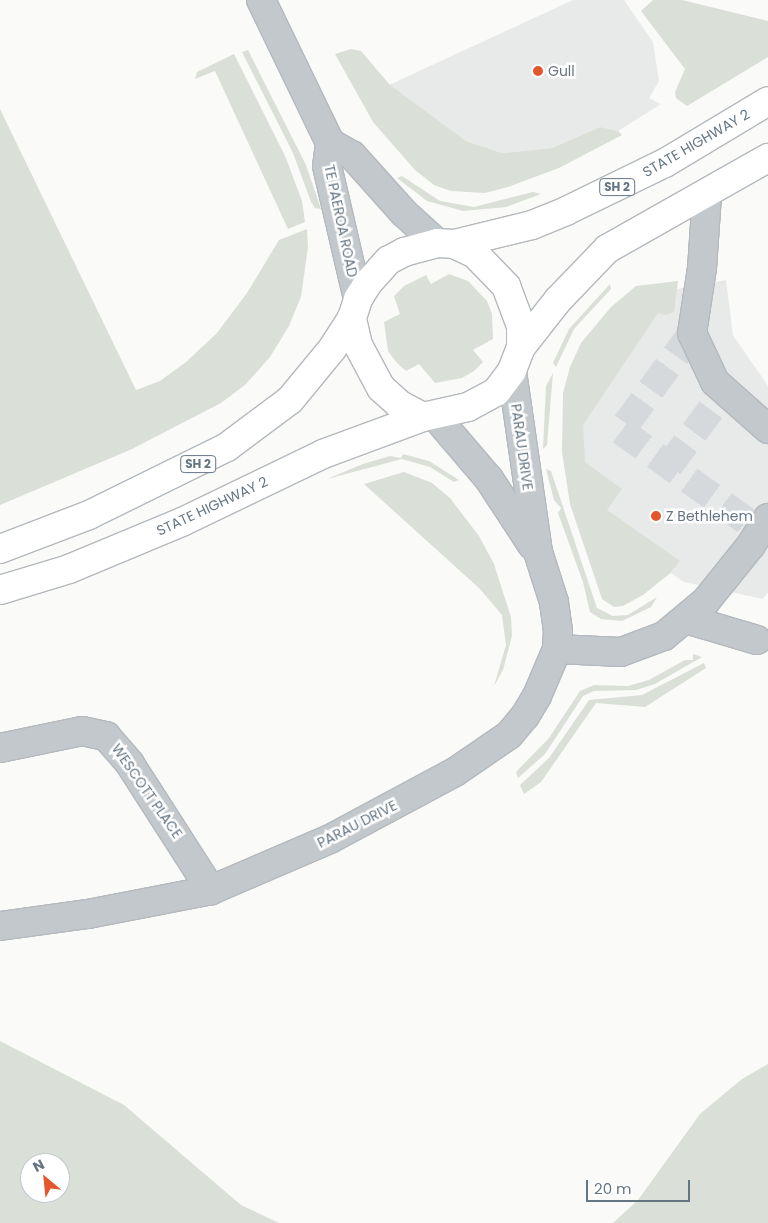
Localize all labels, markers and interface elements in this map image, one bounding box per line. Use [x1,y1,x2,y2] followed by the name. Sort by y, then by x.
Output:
[548,63,575,79] place label: Gull
[532,65,544,77] marker: Gull
[640,106,752,180] street label: STATE HIGHWAY 2
[321,163,361,279] street label: TE PAEROA ROAD
[598,178,636,196] road number: SH 2
[508,403,536,491] street label: PARAU DRIVE
[179,454,217,474] road number: SH 2
[154,473,270,539] street label: STATE HIGHWAY 2
[666,508,753,524] place label: Z Bethlehem
[650,510,662,522] marker: Z Bethlehem
[108,741,186,841] street label: WESCOTT PLACE
[314,797,400,851] street label: PARAU DRIVE
[20,1153,70,1203] north arrow
[29,1154,48,1177] text: N
[588,1170,692,1202] scale bar
[594,1178,632,1199] text: 20 m

